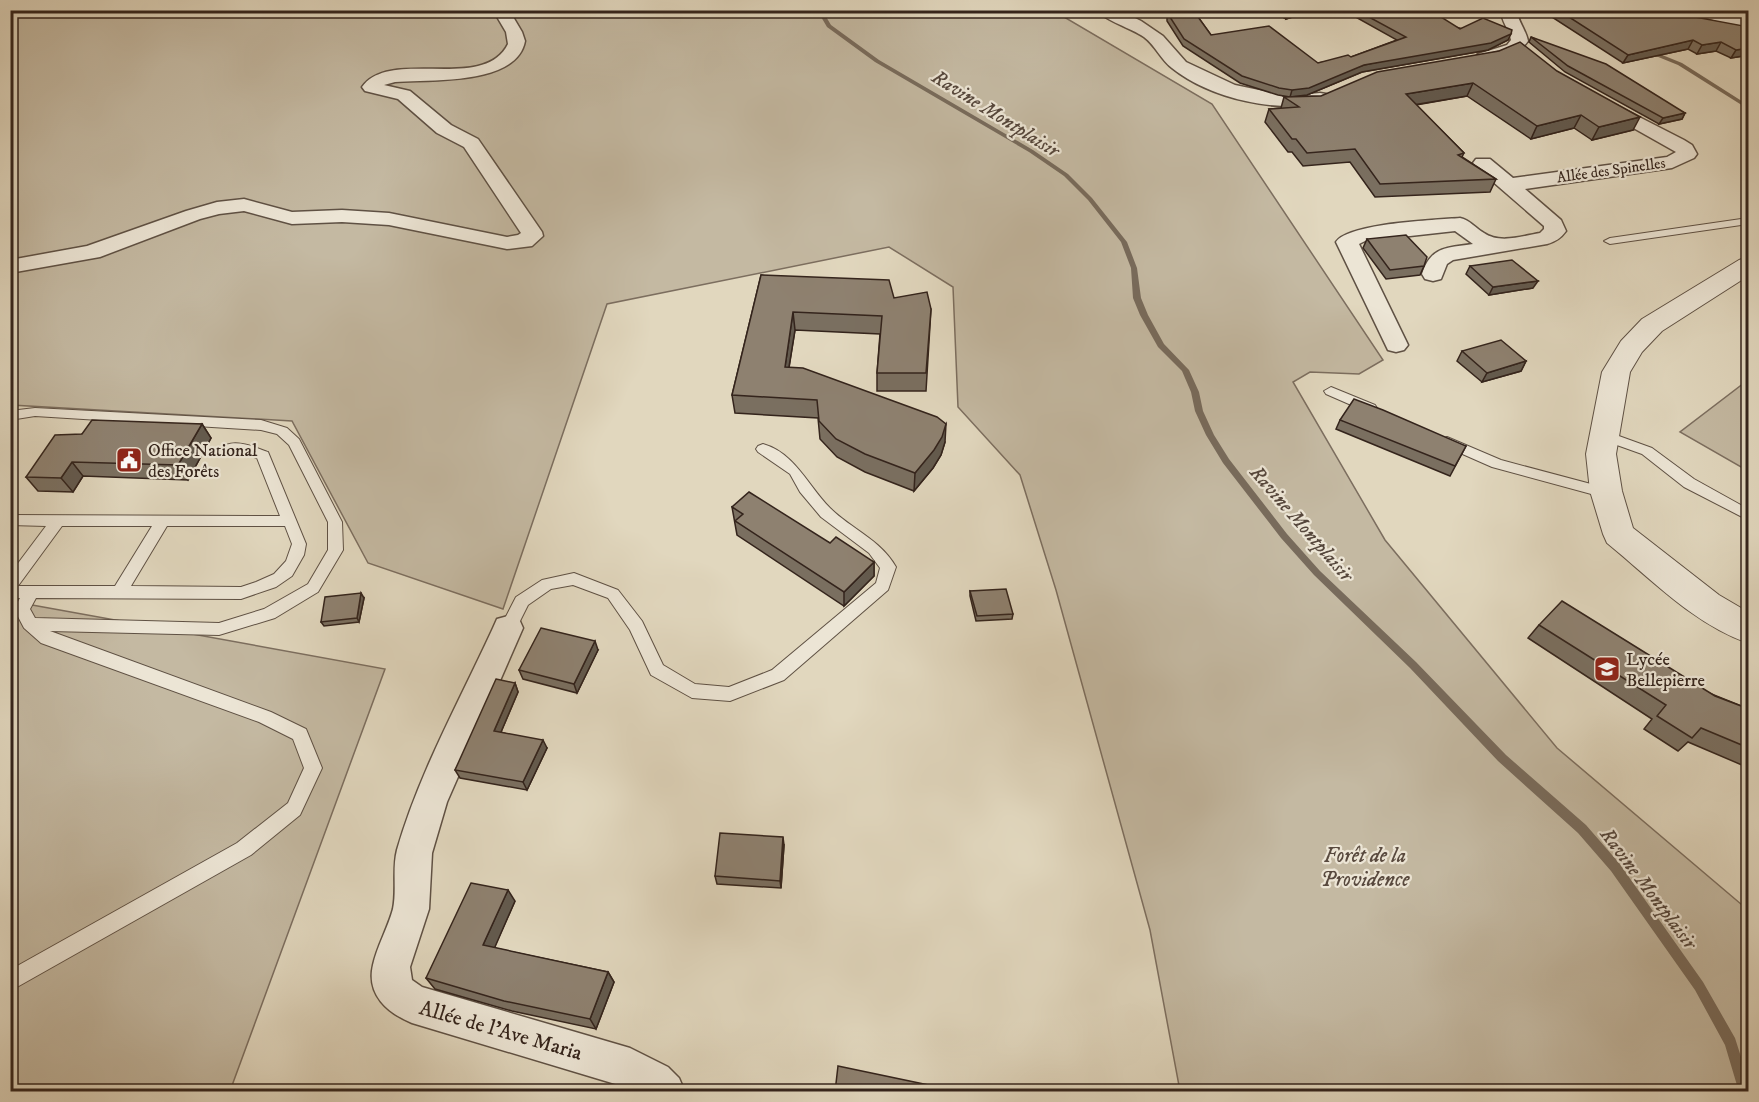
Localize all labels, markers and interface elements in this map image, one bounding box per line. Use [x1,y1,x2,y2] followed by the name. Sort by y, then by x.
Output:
[926,65,1065,164] water label: Ravine Montplaisir
[1556,153,1667,188] street label: Allée des Spinelles
[148,440,258,483] place label: Office National des Forêts
[114,445,144,475] public building icon: Office National des Forêts
[1243,460,1359,589] water label: Ravine Montplaisir
[1626,649,1705,692] place label: Lycée Bellepierre
[1592,654,1622,684] school or university icon: Lycée Bellepierre
[1593,822,1703,956] water label: Ravine Montplaisir
[1321,843,1410,893] park label: Forêt de la Providence
[416,995,585,1067] street label: Allée de l'Ave Maria

